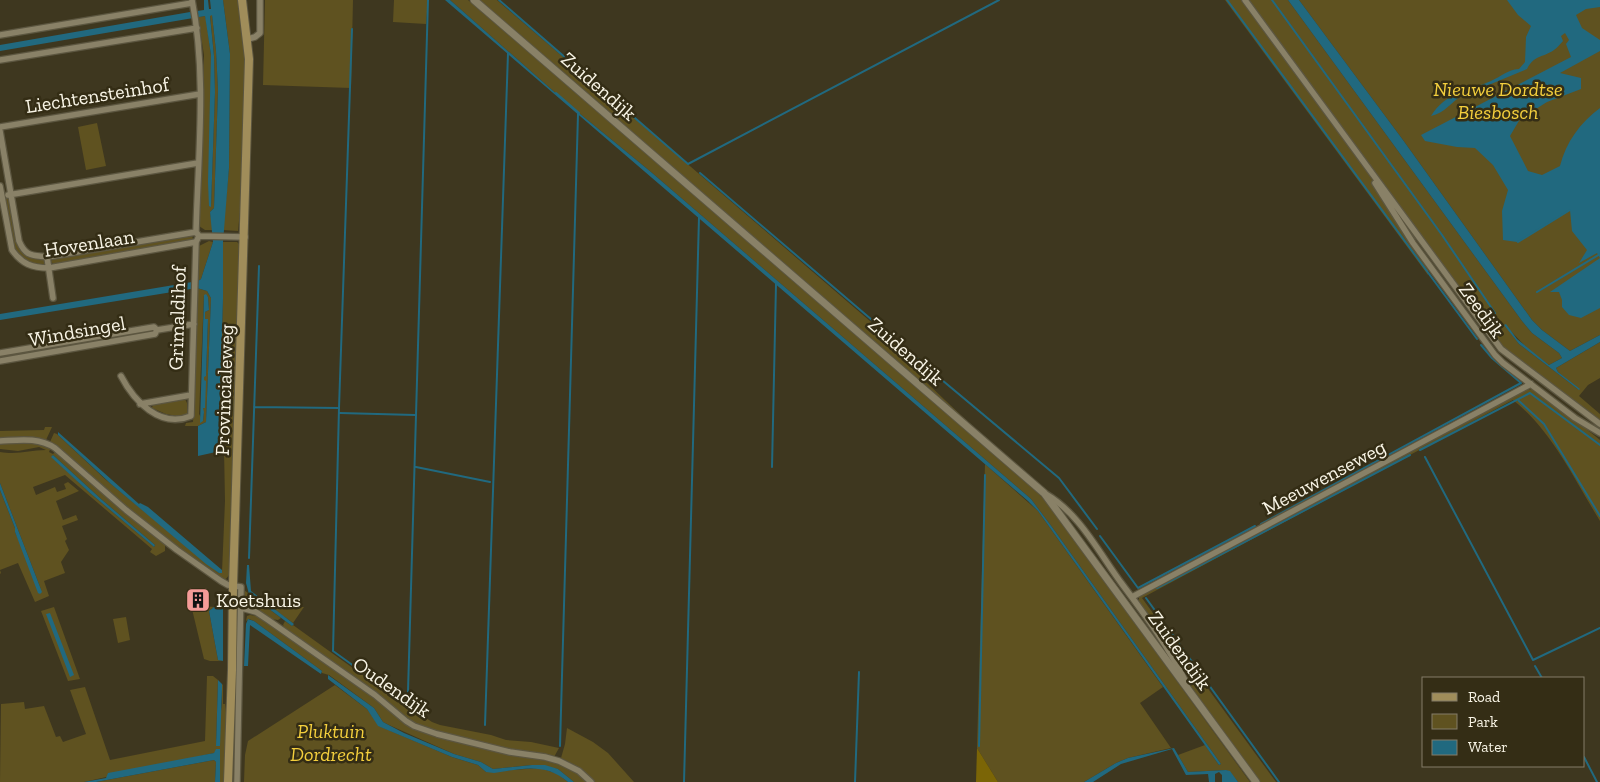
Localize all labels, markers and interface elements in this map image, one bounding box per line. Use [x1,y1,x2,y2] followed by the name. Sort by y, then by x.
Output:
[556,47,642,126] street label: Zuidendijk
[23,72,172,118] street label: Liechtensteinhof
[1433,77,1563,124] park label: Nieuwe Dordtse Biesbosch
[42,224,137,262] street label: Hovenlaan
[163,264,191,371] street label: Grimaldihof
[1454,278,1510,343] street label: Zeedijk
[27,311,127,351] street label: Windsingel
[863,312,949,391] street label: Zuidendijk
[210,324,238,456] street label: Provincialeweg
[1258,434,1390,520] street label: Meeuwenseweg
[185,587,211,613] building icon: Koetshuis
[216,588,301,612] place label: Koetshuis
[1143,606,1217,695] street label: Zuidendijk
[348,651,436,723] street label: Oudendijk
[1422,677,1585,767] legend
[1468,688,1501,706] text: Road
[1468,713,1498,731] text: Park
[290,719,372,766] park label: Pluktuin Dordrecht
[1468,738,1508,756] text: Water

